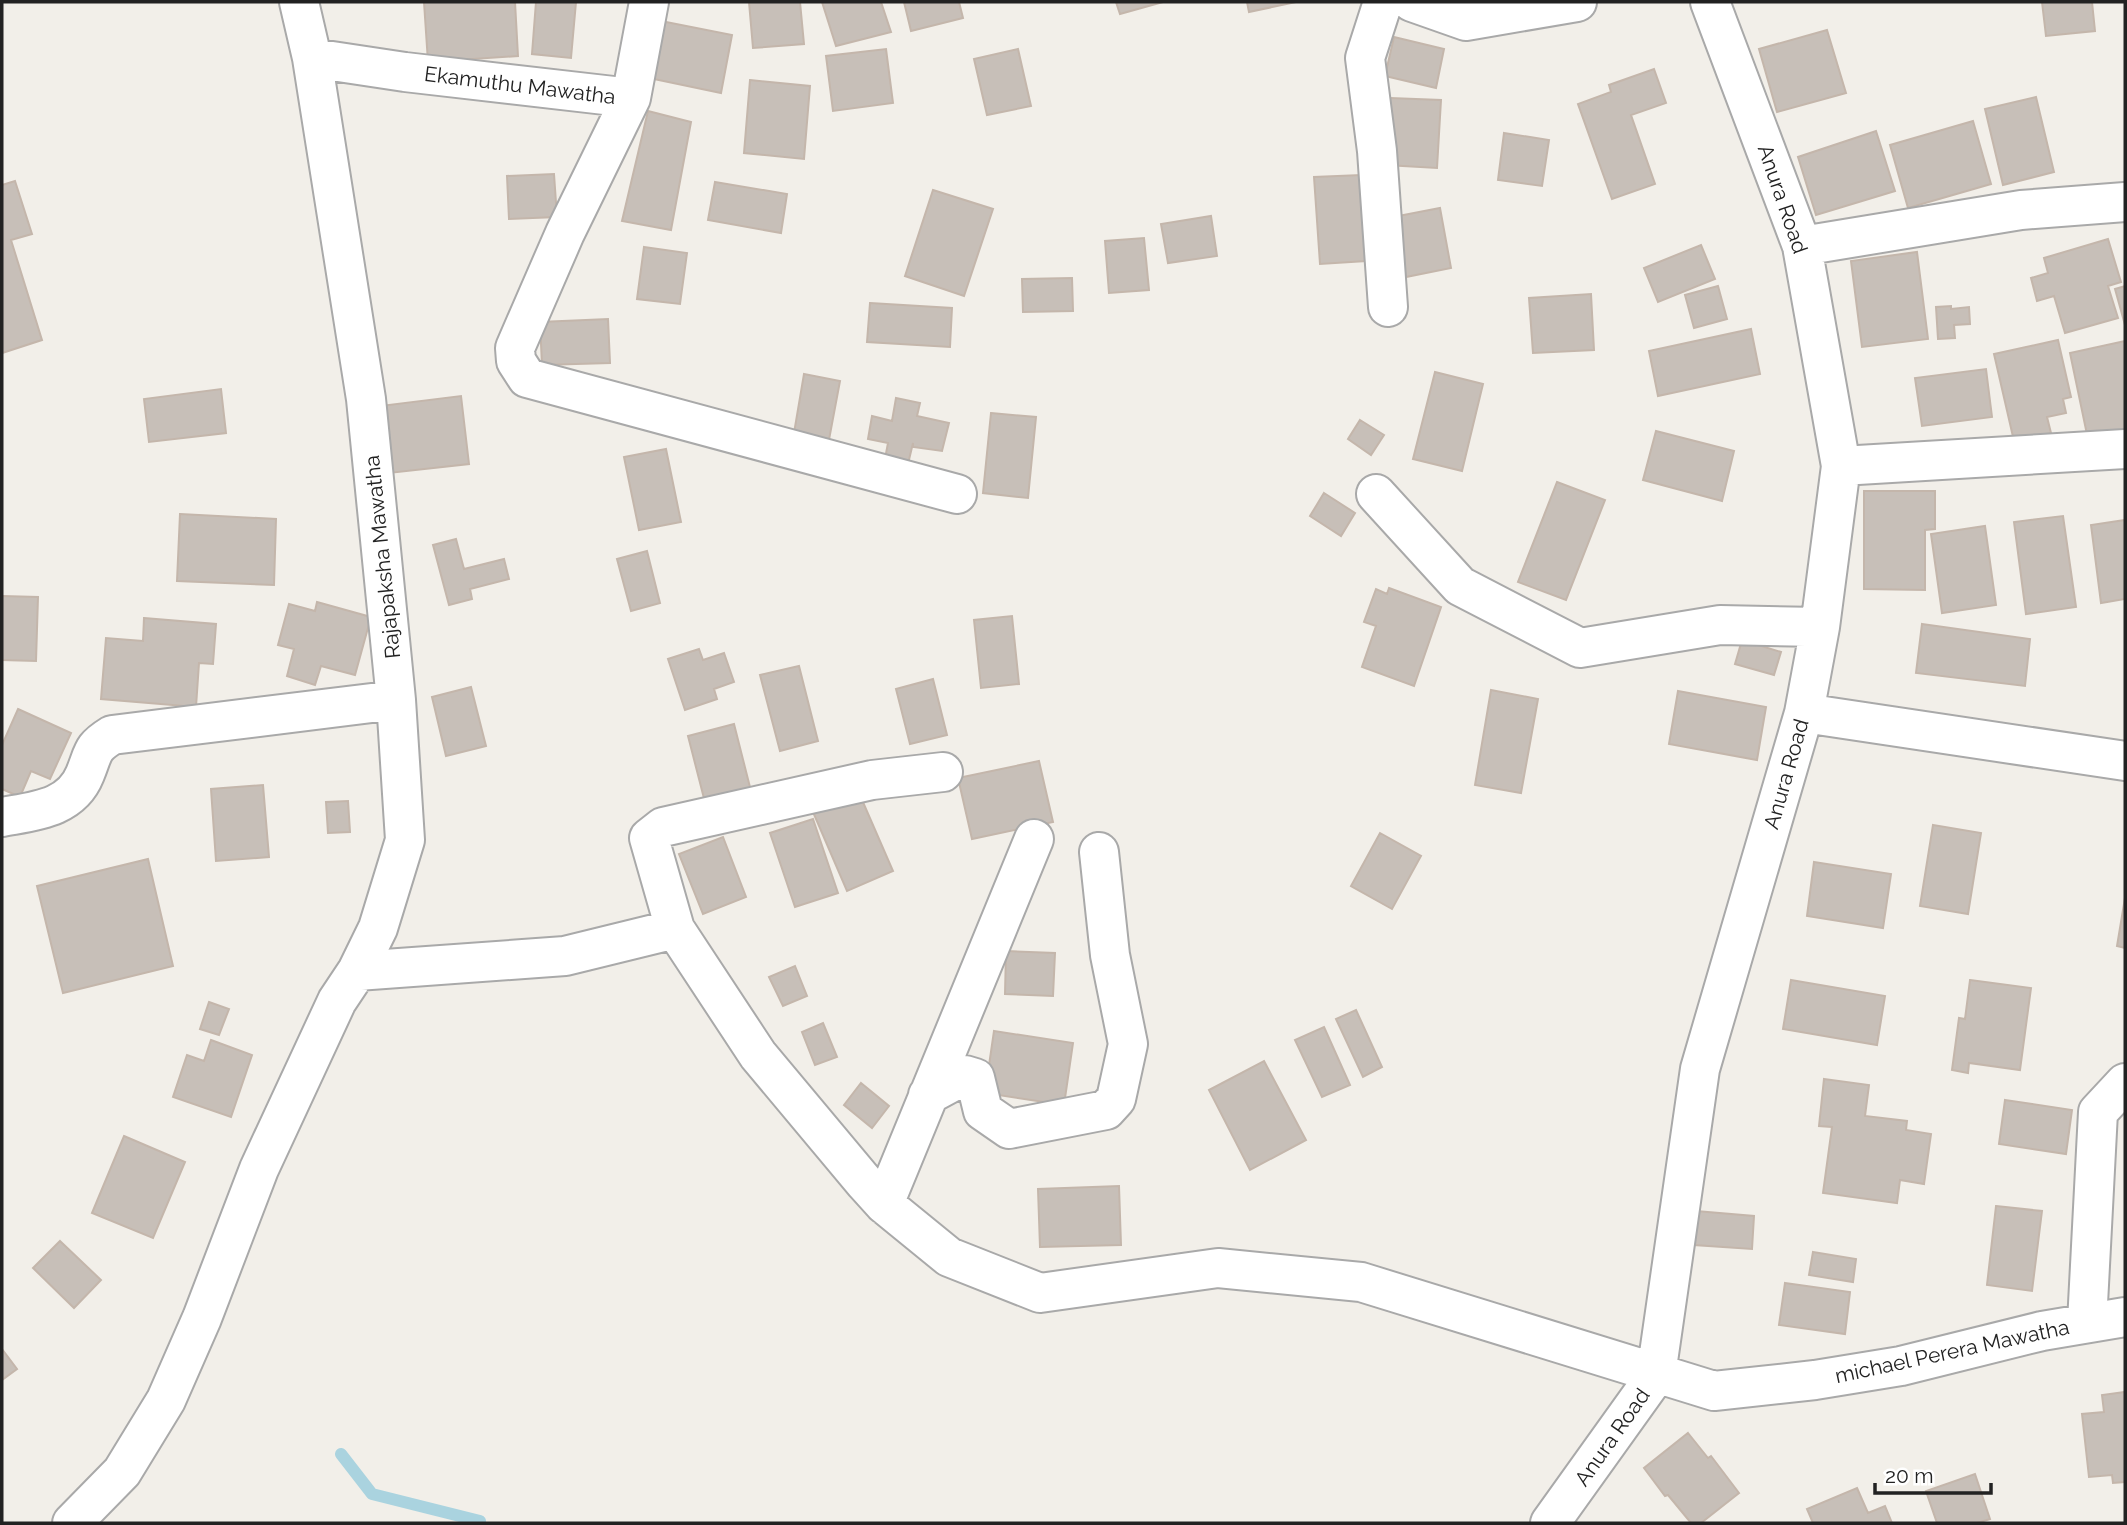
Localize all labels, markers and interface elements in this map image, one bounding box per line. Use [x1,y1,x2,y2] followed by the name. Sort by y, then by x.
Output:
[423,61,617,109] street label: Ekamuthu Mawatha
[1753,141,1813,257] street label: Anura Road
[359,454,405,660] street label: Rajapaksha Mawatha
[1758,716,1814,832] street label: Anura Road
[1833,1314,2071,1388] street label: michael Perera Mawatha
[1569,1383,1655,1491] street label: Anura Road
[1875,1452,1990,1496] scale bar
[1885,1463,1933,1488] text: 20 m

